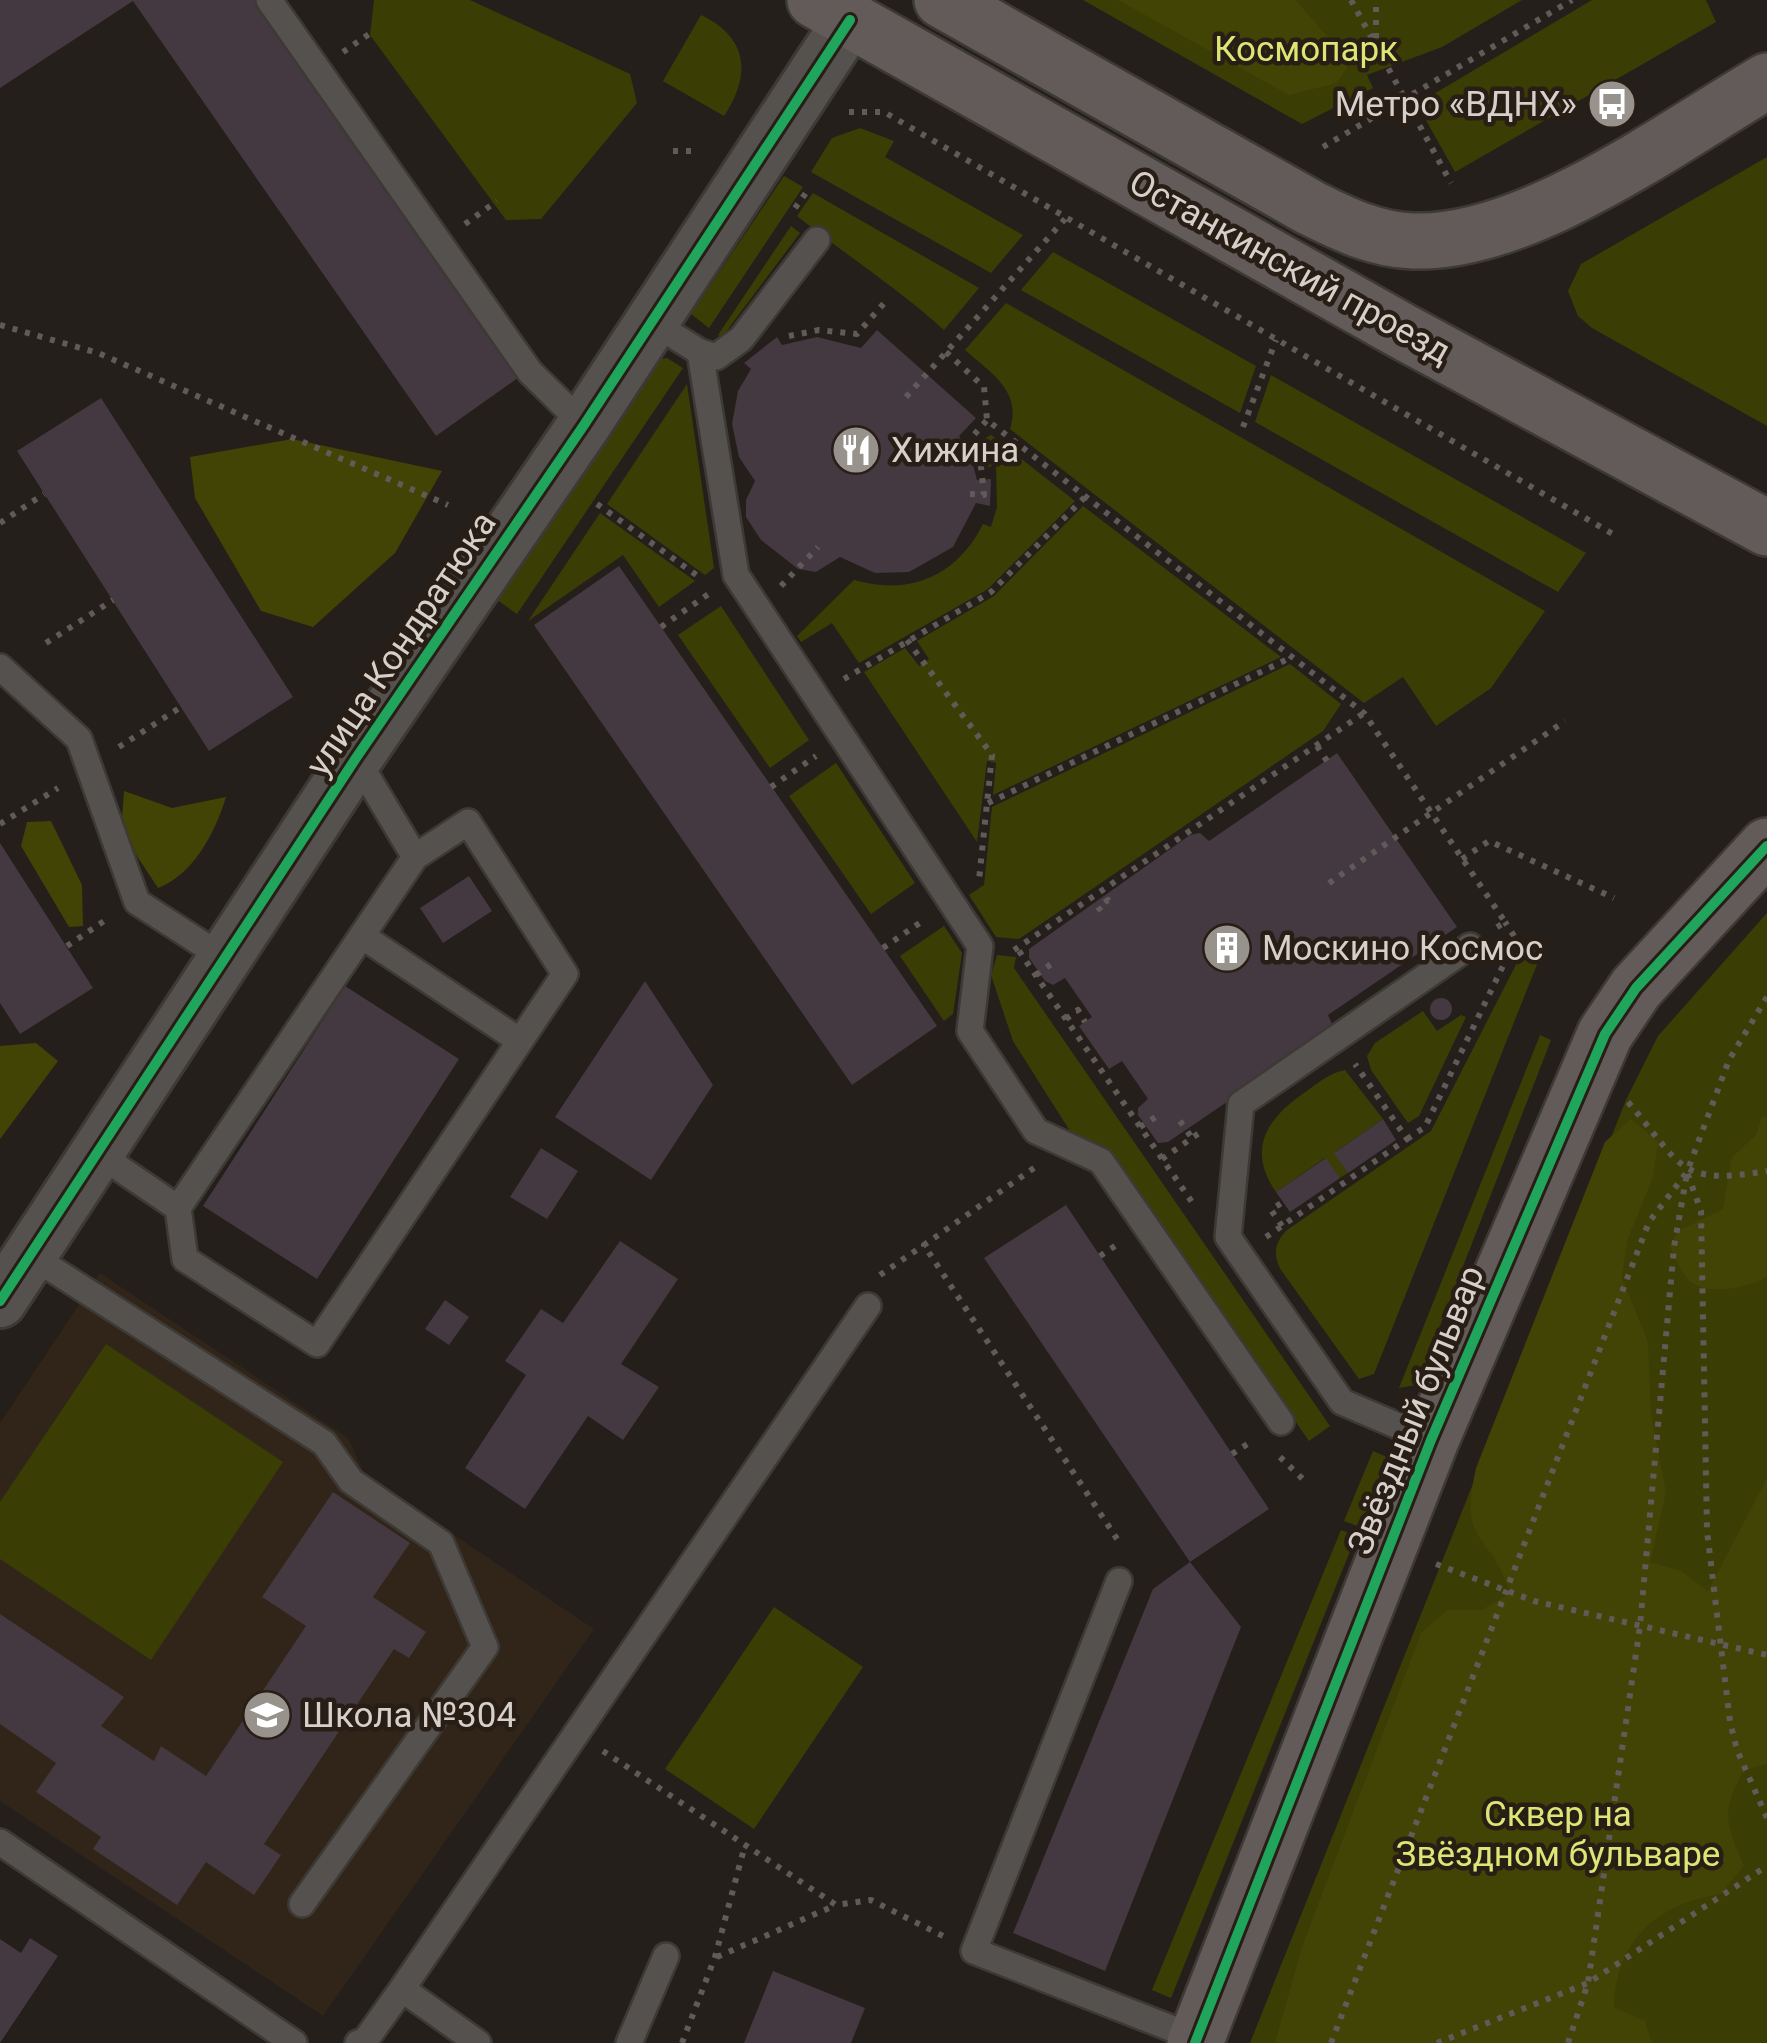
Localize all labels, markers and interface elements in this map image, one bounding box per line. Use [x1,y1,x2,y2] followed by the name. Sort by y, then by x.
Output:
[1214,29,1398,70] park label: Космопарк
[1586,78,1638,130] bus stop icon: Метро «ВДНХ»
[1335,84,1577,125] place label: Метро «ВДНХ»
[1122,162,1458,372] street label: Останкинский проезд
[830,424,882,476] restaurant icon: Хижина
[891,430,1019,471] place label: Хижина
[297,504,505,784] street label: улица Кондратюка
[1201,922,1253,974] building icon: Москино Космос
[1262,928,1543,969] place label: Москино Космос
[1339,1260,1493,1560] street label: Звёздный бульвар
[241,1689,293,1741] school or university icon: Школа №304
[302,1695,516,1736] place label: Школа №304
[1396,1794,1720,1875] park label: Сквер на Звёздном бульваре

